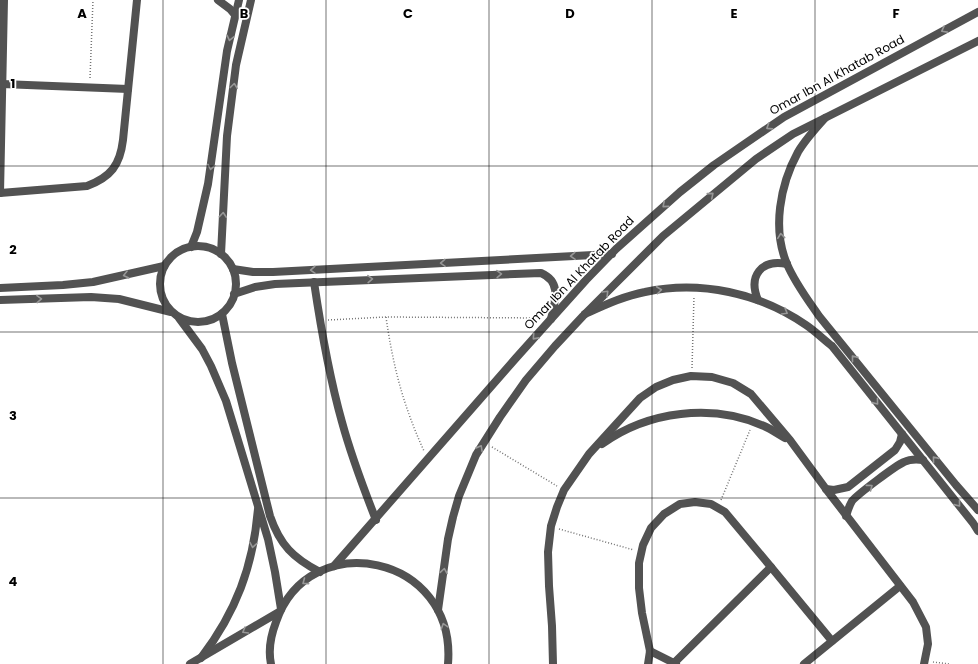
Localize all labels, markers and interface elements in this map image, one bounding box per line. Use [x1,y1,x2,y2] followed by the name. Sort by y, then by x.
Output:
[77,4,87,23] text: A
[240,4,249,23] text: B
[403,4,413,23] text: C
[565,4,575,23] text: D
[730,4,738,23] text: E
[892,4,900,23] text: F
[940,25,948,33] one-way arrow
[766,30,907,119] street label: Omar Ibn Al Khatab Road
[226,34,235,41] one-way arrow
[11,74,15,93] text: 1
[229,83,238,89] one-way arrow
[766,122,773,130] one-way arrow
[208,163,216,170] one-way arrow
[707,192,714,199] one-way arrow
[662,200,669,207] one-way arrow
[218,212,227,218] one-way arrow
[520,212,637,333] street label: Omar Ibn Al Khatab Road
[777,233,786,239] one-way arrow
[9,240,17,259] text: 2
[570,252,576,260] one-way arrow
[440,259,446,267] one-way arrow
[310,266,316,274] one-way arrow
[496,270,502,278] one-way arrow
[123,271,130,279] one-way arrow
[367,275,373,284] one-way arrow
[656,286,662,295] one-way arrow
[601,290,609,298] one-way arrow
[36,294,42,303] one-way arrow
[781,307,788,315] one-way arrow
[532,333,539,340] one-way arrow
[851,355,858,362] one-way arrow
[872,397,879,405] one-way arrow
[9,406,17,425] text: 3
[476,444,483,452] one-way arrow
[933,457,940,464] one-way arrow
[866,484,873,491] one-way arrow
[953,499,960,506] one-way arrow
[250,542,258,548] one-way arrow
[439,568,448,575] one-way arrow
[9,572,18,591] text: 4
[302,577,309,585] one-way arrow
[440,622,449,629] one-way arrow
[242,627,249,634] one-way arrow

